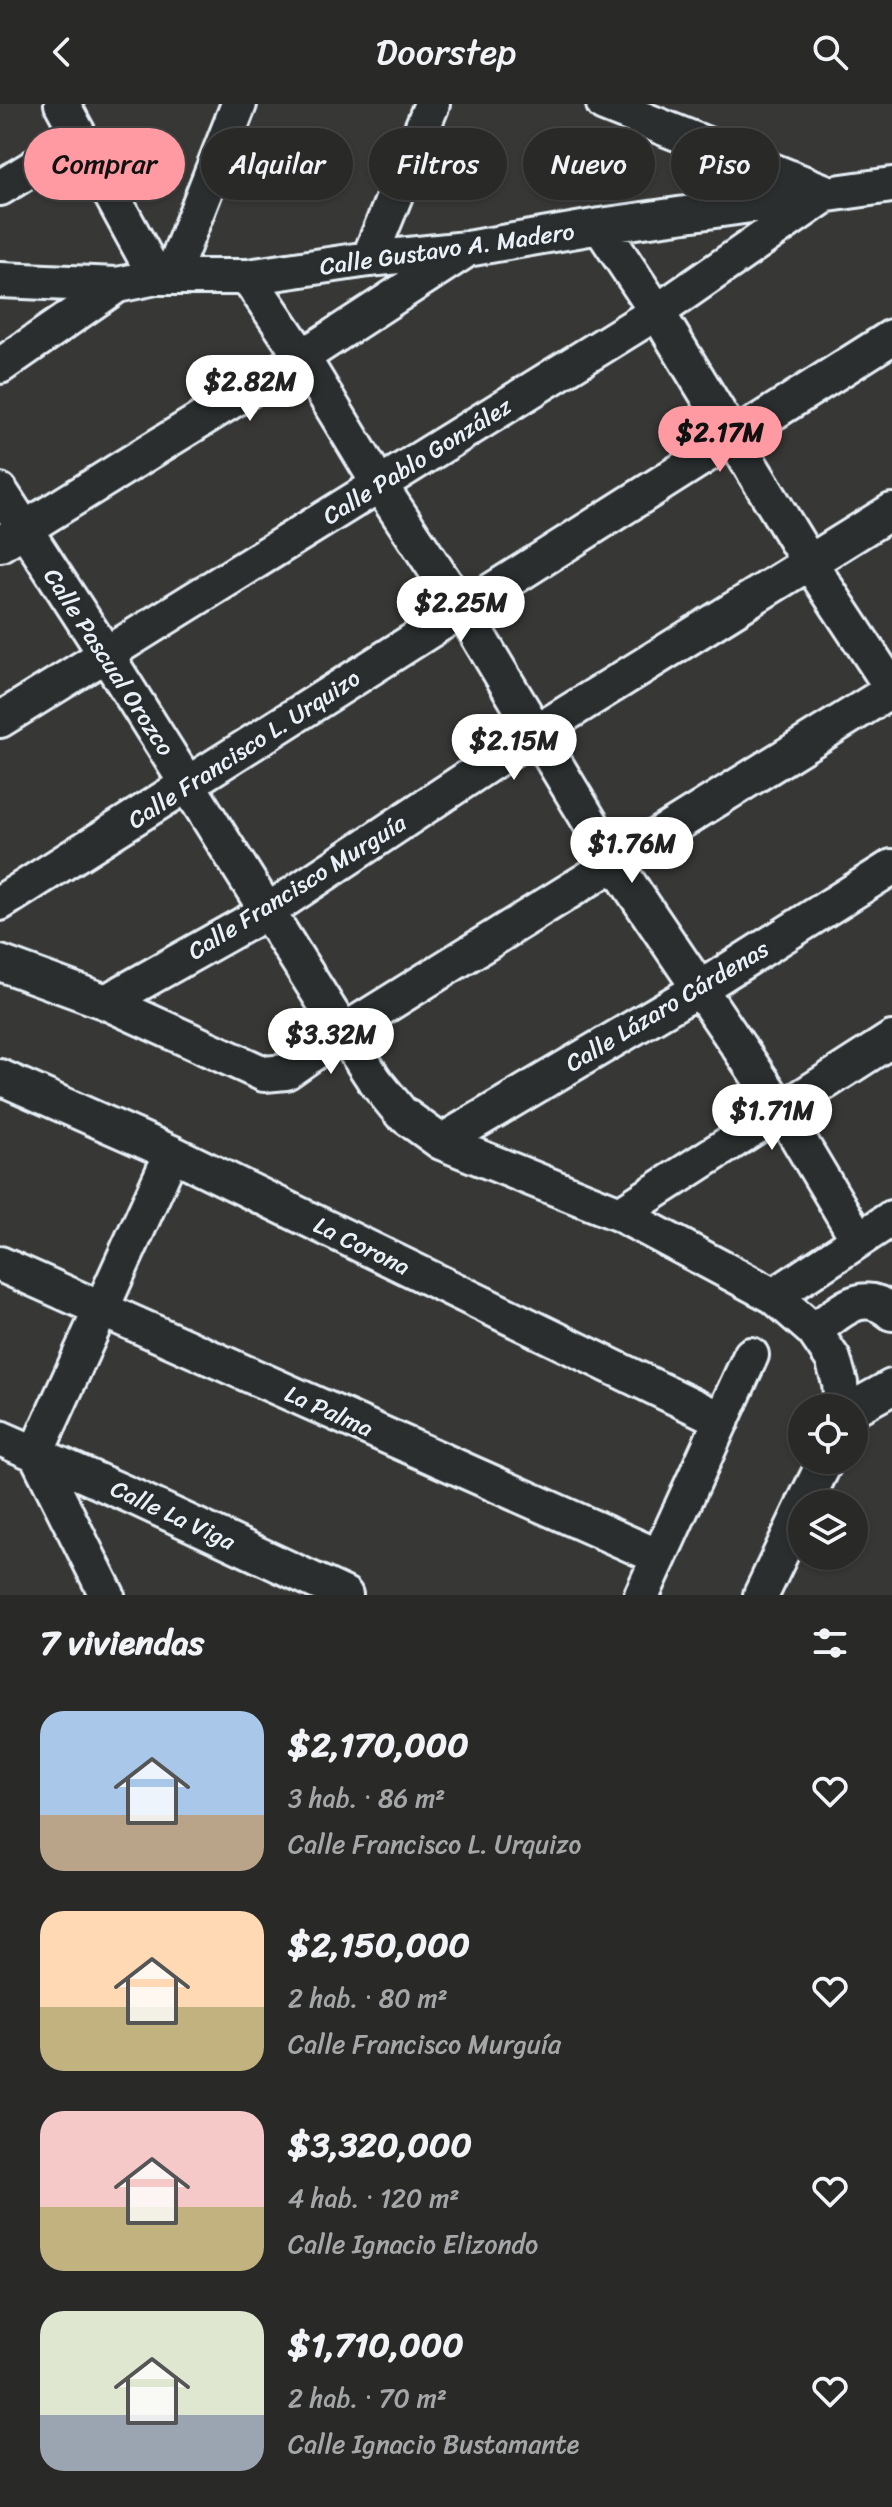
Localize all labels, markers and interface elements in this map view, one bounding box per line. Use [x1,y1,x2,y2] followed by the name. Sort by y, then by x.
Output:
[376,20,516,84] text: Doorstep
[40,30,84,74] icon: back
[808,30,852,74] icon: search
[24,128,185,200] chip: Comprar
[201,128,353,200] chip: Alquilar
[369,128,507,200] chip: Filtros
[523,128,655,200] chip: Nuevo
[671,128,779,200] chip: Piso
[317,210,577,288] street label: Calle Gustavo A. Madero
[185,355,315,423] pin: $2.82M
[204,358,296,404] text: $2.82M
[314,385,521,536] street label: Calle Pablo González
[655,406,785,474] pin: $2.17M
[676,409,764,455] text: $2.17M
[32,559,186,765] street label: Calle Pascual Orozco
[396,576,526,644] pin: $2.25M
[415,579,507,625] text: $2.25M
[119,658,369,840] street label: Calle Francisco L. Urquizo
[449,714,579,782] pin: $2.15M
[470,717,558,763] text: $2.15M
[179,802,416,972] street label: Calle Francisco Murguía
[567,817,697,885] pin: $1.76M
[588,820,676,866] text: $1.76M
[557,928,777,1084] street label: Calle Lázaro Cárdenas
[266,1008,396,1076] pin: $3.32M
[286,1011,376,1057] text: $3.32M
[707,1084,837,1152] pin: $1.71M
[730,1087,814,1133] text: $1.71M
[306,1204,418,1288] street label: La Corona
[278,1373,380,1449] street label: La Palma
[788,1394,868,1570] map controls
[788,1394,868,1474] button: locate
[104,1468,243,1563] street label: Calle La Viga
[788,1490,868,1570] button: layers
[40,1613,204,1673] text: 7 viviendas
[808,1621,852,1665] icon: filters
[288,1715,469,1775] text: $2,170,000
[104,1743,200,1839] icon: home
[808,1769,852,1813] icon: heart
[288,1775,445,1821] text: 3 hab. · 86 m²
[288,1821,581,1867] text: Calle Francisco L. Urquizo
[288,1915,470,1975] text: $2,150,000
[104,1943,200,2039] icon: home
[808,1969,852,2013] icon: heart
[288,1975,448,2021] text: 2 hab. · 80 m²
[288,2021,561,2067] text: Calle Francisco Murguía
[288,2115,472,2175] text: $3,320,000
[104,2143,200,2239] icon: home
[808,2169,852,2213] icon: heart
[288,2175,459,2221] text: 4 hab. · 120 m²
[288,2221,538,2267] text: Calle Ignacio Elizondo
[288,2315,464,2375] text: $1,710,000
[104,2343,200,2439] icon: home
[808,2369,852,2413] icon: heart
[288,2375,447,2421] text: 2 hab. · 70 m²
[288,2421,579,2467] text: Calle Ignacio Bustamante

